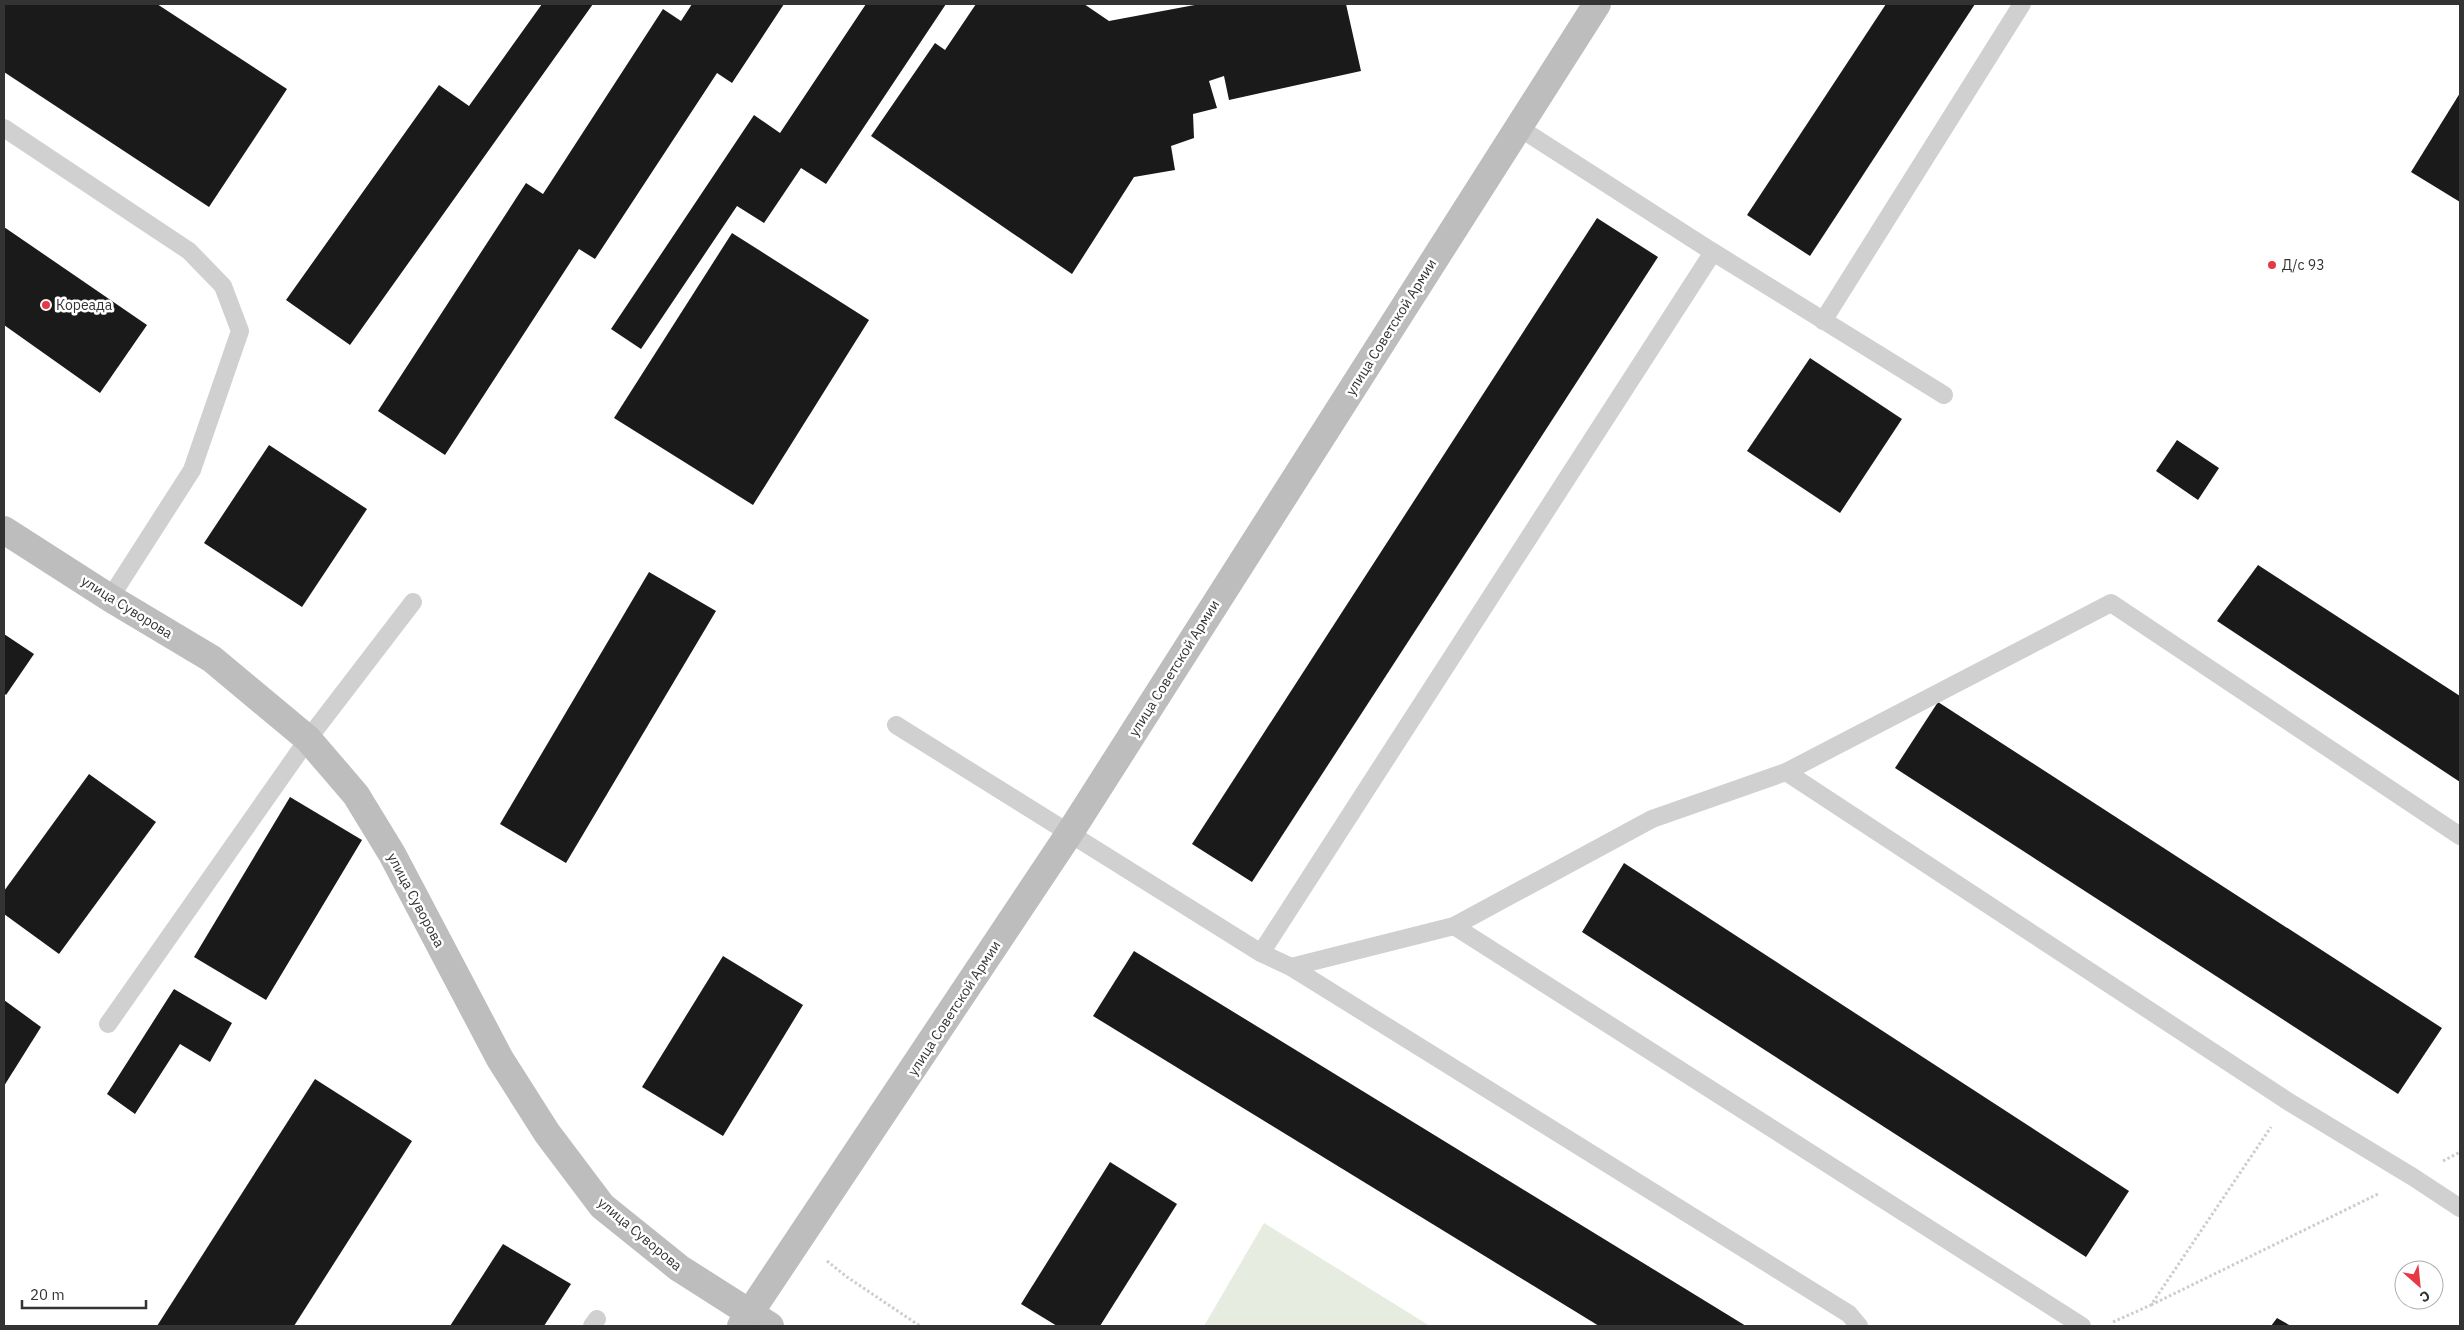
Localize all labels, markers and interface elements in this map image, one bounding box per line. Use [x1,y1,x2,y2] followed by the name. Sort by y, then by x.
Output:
[1342,255,1440,399] street label: улица Советской Армии
[2282,256,2325,274] place label: Д/с 93
[2266,259,2278,271] marker: Д/с 93
[56,296,113,314] place label: Кореада
[40,299,52,311] marker: Кореада
[78,572,177,643] street label: улица Суворова
[1125,596,1223,740] street label: улица Советской Армии
[384,850,449,951] street label: улица Суворова
[904,937,1004,1079] street label: улица Советской Армии
[594,1193,686,1275] street label: улица Суворова
[2394,1260,2444,1310] north arrow
[22,1278,146,1310] scale bar
[30,1285,65,1304] text: 20 m
[2417,1286,2433,1307] text: С

